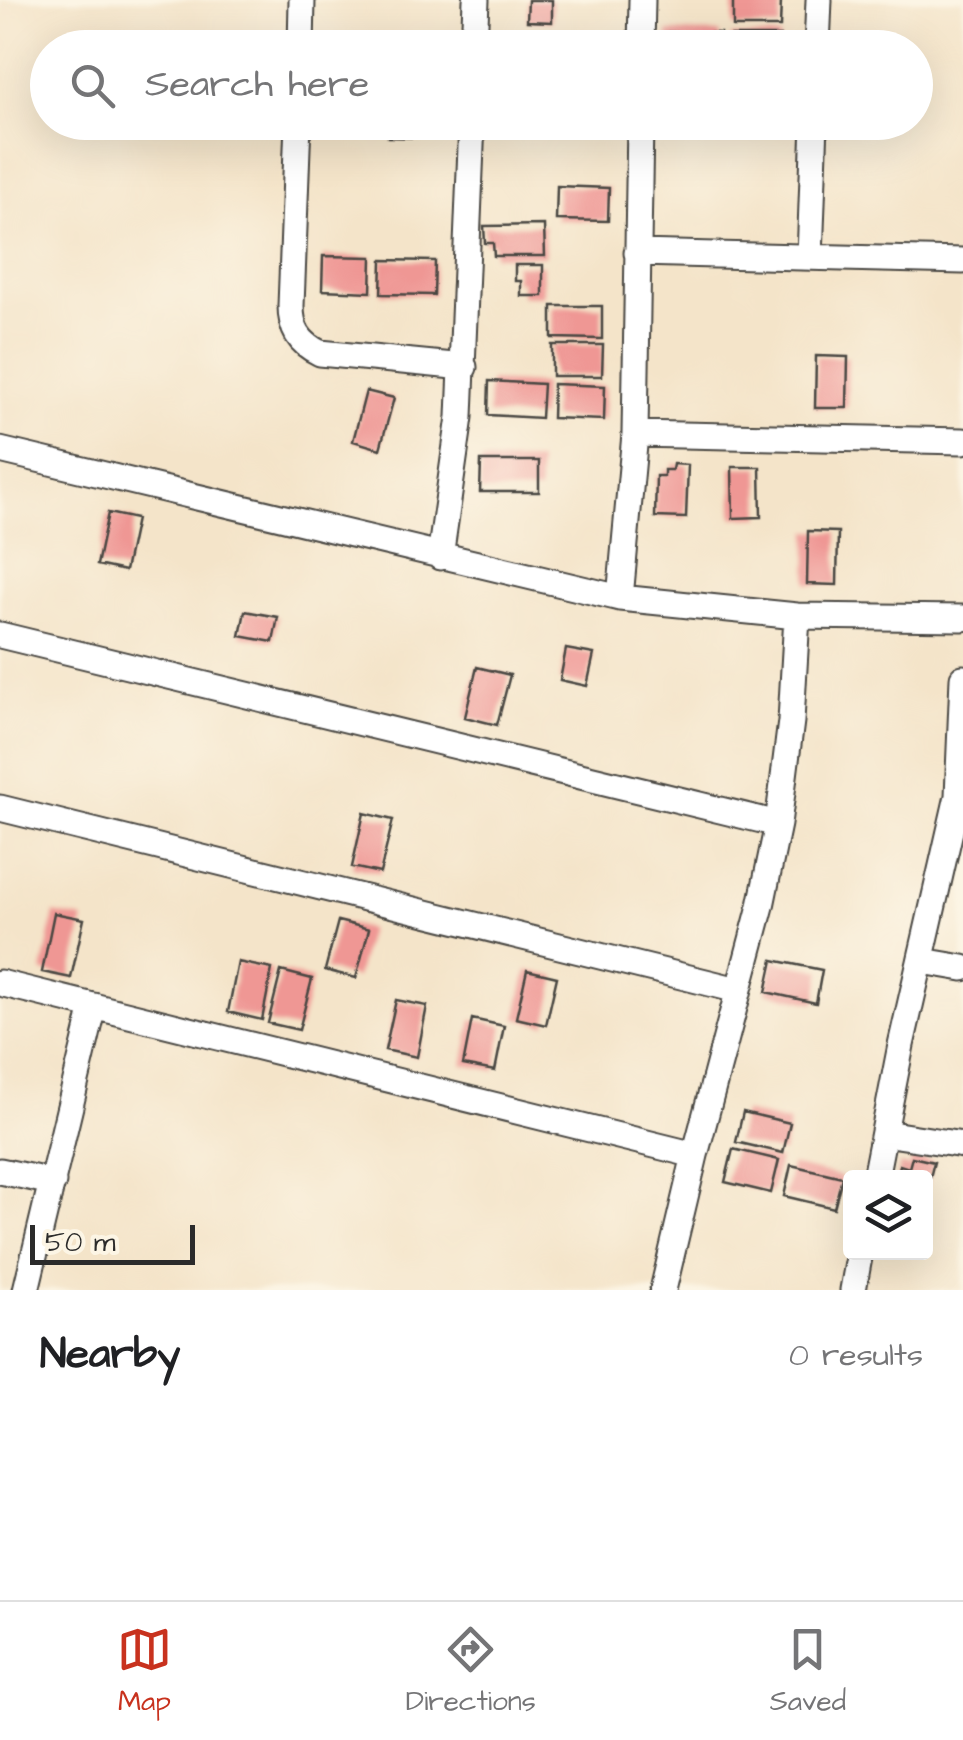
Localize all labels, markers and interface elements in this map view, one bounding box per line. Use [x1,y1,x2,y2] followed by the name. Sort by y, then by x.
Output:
[30,30,933,140] search box
[65,58,120,113] icon: search
[145,59,369,111] text: Search here
[843,1170,933,1260] map controls
[843,1170,933,1260] button: layers
[30,1220,195,1264] scale bar
[45,1223,116,1262] text: 50 m
[40,1326,180,1384] text: Nearby
[789,1333,923,1378] text: 0 results
[117,1622,172,1721] tab: Map
[406,1622,536,1721] tab: Directions
[770,1622,846,1721] tab: Saved

